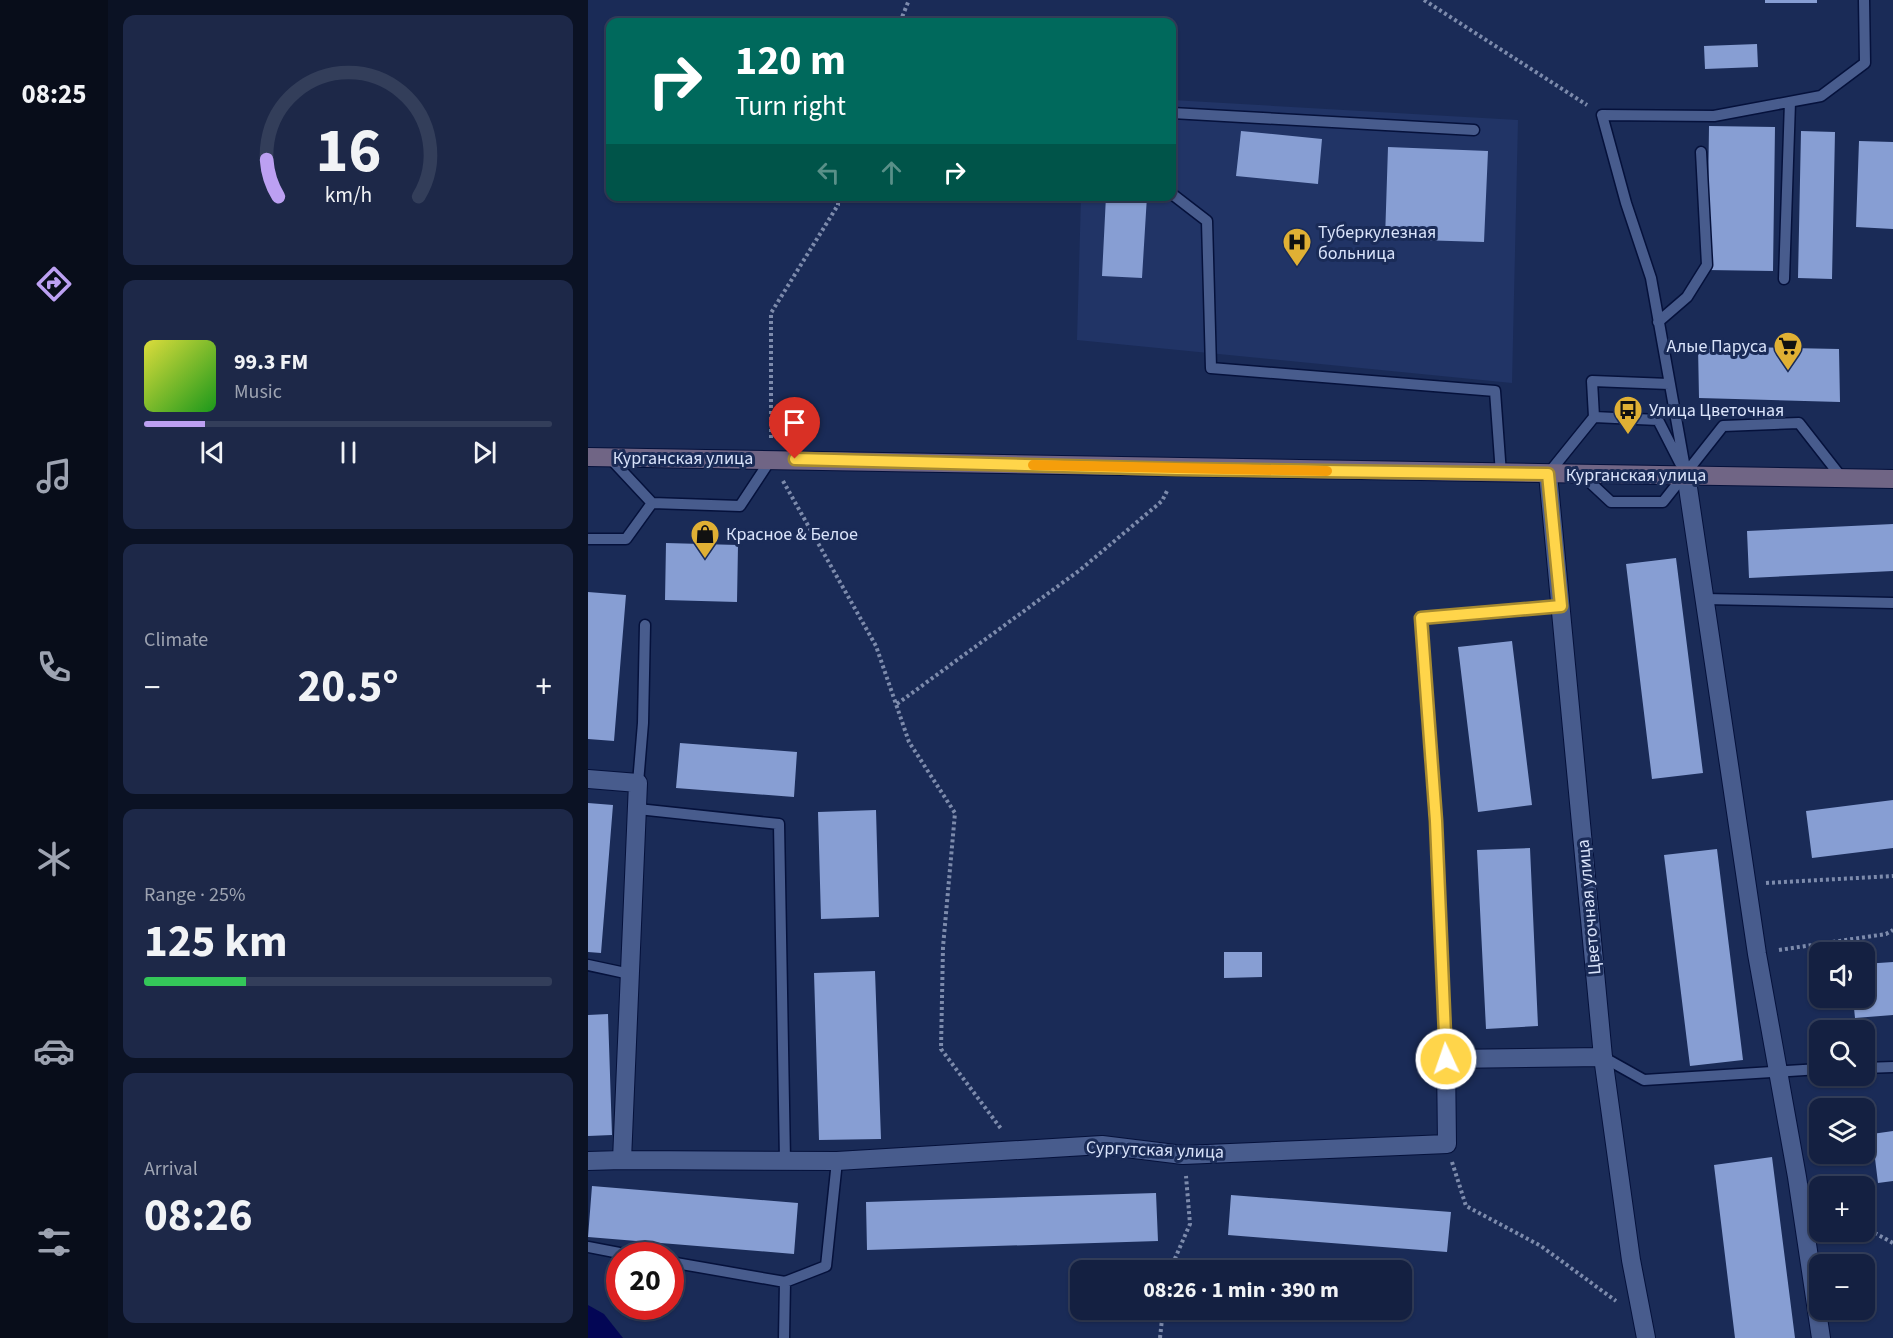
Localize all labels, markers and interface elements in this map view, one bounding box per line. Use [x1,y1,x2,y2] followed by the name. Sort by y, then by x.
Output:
[735,31,846,91] text: 120 m
[636,42,714,120] icon: right
[21,75,87,114] text: 08:25
[735,87,846,126] text: Turn right
[315,107,381,196] text: 16
[812,156,845,189] icon: left
[875,156,908,189] icon: ahead
[938,156,971,189] icon: right
[324,180,372,211] text: km/h
[1318,220,1436,266] place label: Туберкулезная больница
[1281,226,1313,268] hospital icon: Туберкулезная больница
[33,263,75,305] icon: directions
[1772,330,1804,372] supermarket icon: Алые Паруса
[1667,334,1767,359] place label: Алые Паруса
[234,346,308,378] text: 99.3 FM
[234,378,282,406] text: Music
[1612,394,1644,436] bus stop icon: Улица Цветочная
[769,397,820,459] pin
[1649,398,1784,423] place label: Улица Цветочная
[778,406,811,439] icon: arrive
[196,436,229,469] icon: previous
[332,436,365,469] icon: pause
[468,436,501,469] icon: next
[613,446,753,471] street label: Курганская улица
[33,455,75,497] icon: music
[1566,463,1706,488] street label: Курганская улица
[689,518,721,560] shop icon: Красное & Белое
[726,522,858,547] place label: Красное & Белое
[144,626,208,654] text: Climate
[33,646,75,688] icon: phone
[297,655,399,719] text: 20.5°
[144,664,160,711] text: −
[536,664,552,711] text: +
[33,838,75,880] icon: climate
[1571,838,1607,976] street label: Цветочная улица
[144,881,245,909] text: Range · 25%
[144,910,288,974] text: 125 km
[1809,942,1875,1320] map controls
[1809,942,1875,1008] button: sound
[1809,1020,1875,1086] button: search
[1414,1027,1478,1091] position arrow
[33,1030,75,1072] icon: car
[1809,1098,1875,1164] button: layers
[1086,1135,1224,1165] street label: Сургутская улица
[144,1155,198,1183] text: Arrival
[1809,1176,1875,1242] button: +
[144,1184,253,1248] text: 08:26
[33,1221,75,1263] icon: filters
[606,1242,684,1320] speed limit sign: 20
[1809,1254,1875,1320] button: −
[1143,1274,1339,1306] text: 08:26 · 1 min · 390 m

